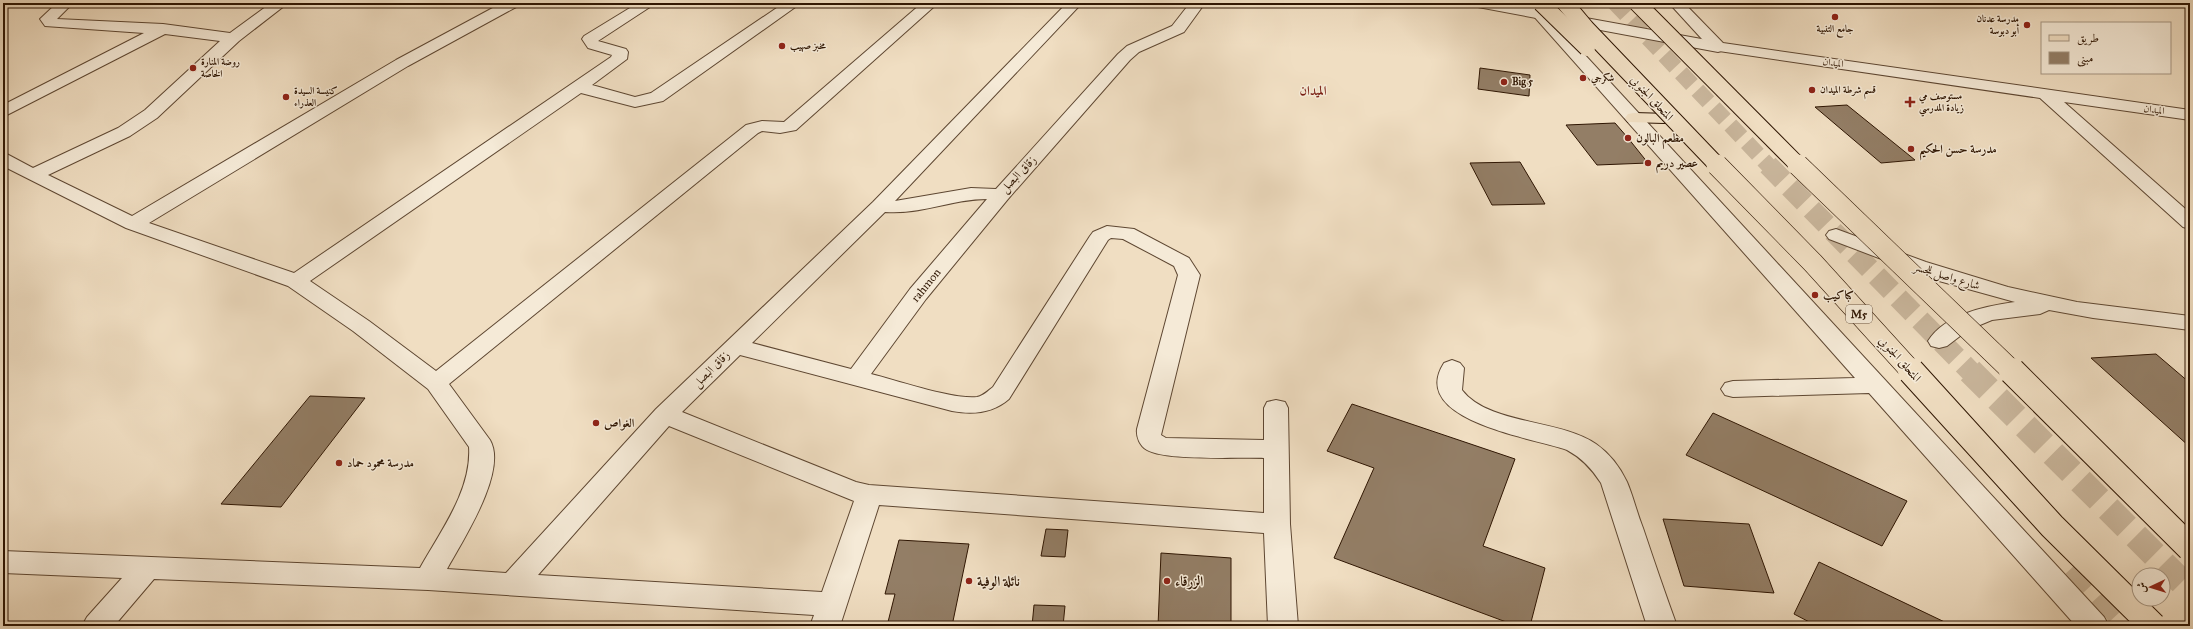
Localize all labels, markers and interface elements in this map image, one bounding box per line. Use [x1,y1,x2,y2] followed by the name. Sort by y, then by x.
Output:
[1830,12,1840,22] marker: جامع التنبية
[1976,13,2020,37] place label: مدرسة عدنان أبو دبوسة
[2022,20,2032,30] marker: مدرسة عدنان أبو دبوسة
[2041,22,2171,74] legend
[1817,23,1853,38] place label: جامع التنبية
[2077,31,2099,46] text: طريق
[790,40,827,52] place label: مخبز صهيب
[777,41,787,51] marker: مخبز صهيب
[2077,51,2093,67] text: مبنى
[201,56,240,80] place label: روضة المنارة الخاصة
[1822,56,1844,70] street label: الميدان
[188,63,198,73] marker: روضة المنارة الخاصة
[1590,72,1615,86] place label: شكرجي
[1578,73,1588,83] marker: شكرجي
[1625,73,1677,126] street label: المتحلق الجنوبي
[1512,76,1533,88] place label: Big 5
[1499,77,1509,87] marker: Big 5
[1300,83,1327,99] district label: الميدان
[1820,84,1876,100] place label: قسم شرطة الميدان
[294,85,338,109] place label: كنيسة السيدة العذراء
[1807,85,1817,95] marker: قسم شرطة الميدان
[1918,90,1964,117] place label: مستوصف مي زيادة المدرسي
[281,92,291,102] marker: كنيسة السيدة العذراء
[1904,96,1916,108] marker: مستوصف مي زيادة المدرسي
[2143,103,2165,117] street label: الميدان
[1636,131,1684,149] place label: مطعم البالون
[1623,133,1633,143] marker: مطعم البالون
[1919,142,1997,161] place label: مدرسة حسن الحكيم
[1906,144,1916,154] marker: مدرسة حسن الحكيم
[997,152,1041,197] street label: زقاق البصل
[1656,156,1698,174] place label: عصير دريم
[1643,158,1653,168] marker: عصير دريم
[1909,259,1982,297] street label: شارع واصل للجسر
[908,265,944,305] street label: rahmon
[1823,288,1854,303] place label: كباكيب
[1810,290,1820,300] marker: كباكيب
[1846,305,1872,323] road number: M5
[1874,333,1924,387] street label: المتحلق الجنوبي
[690,348,734,392] street label: زقاق البصل
[604,416,635,431] place label: الغواص
[591,418,601,428] marker: الغواص
[347,456,414,471] place label: مدرسة محمود حماد
[334,458,344,468] marker: مدرسة محمود حماد
[2131,567,2171,607] north arrow
[977,573,1020,590] place label: نائلة الوفية
[1175,573,1203,590] place label: الزرقاء
[964,576,974,586] marker: نائلة الوفية
[1162,576,1172,586] marker: الزرقاء
[2135,582,2148,594] text: ش

